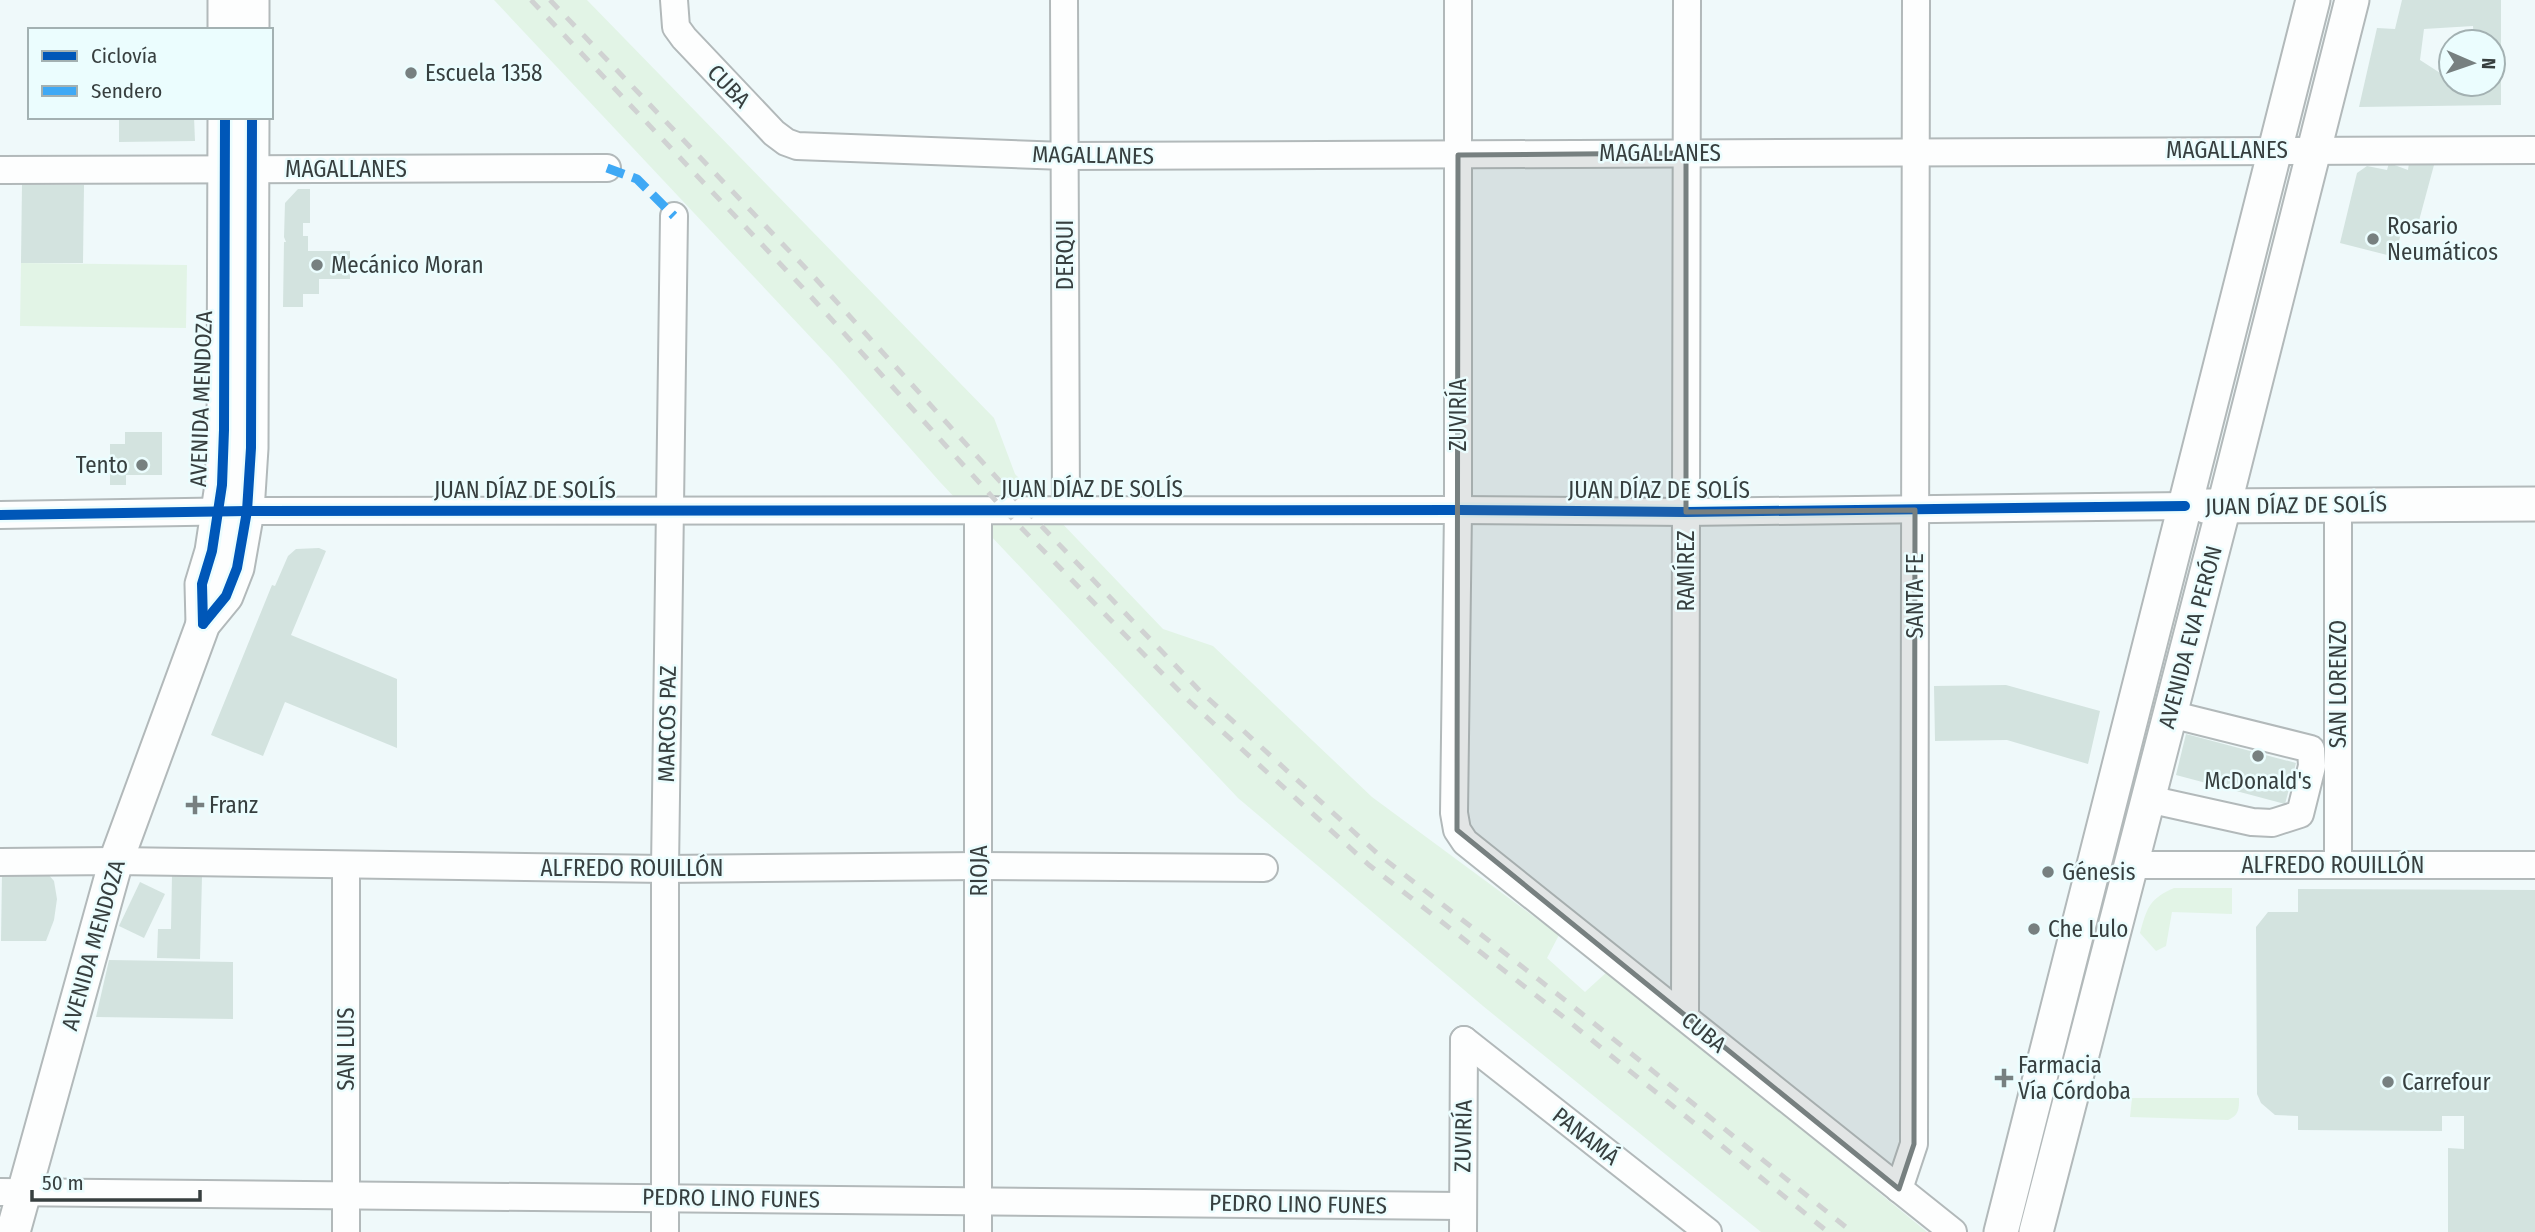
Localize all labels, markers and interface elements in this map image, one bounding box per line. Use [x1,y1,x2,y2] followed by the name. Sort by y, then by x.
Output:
[28,28,273,119] legend
[2437,28,2507,98] north arrow
[91,43,157,69] text: Ciclovía
[2477,57,2500,70] text: N
[702,58,756,114] street label: CUBA
[425,59,543,87] place label: Escuela 1358
[403,65,419,81] marker: Escuela 1358
[91,78,162,104] text: Sendero
[2166,136,2288,164] street label: MAGALLANES
[1599,139,1721,167] street label: MAGALLANES
[1032,140,1154,170] street label: MAGALLANES
[285,155,407,183] street label: MAGALLANES
[2387,212,2498,266] place label: Rosario Neumáticos
[1051,220,1079,290] street label: DERQUI
[2365,231,2381,247] marker: Rosario Neumáticos
[331,251,484,279] place label: Mecánico Moran
[309,257,325,273] marker: Mecánico Moran
[184,310,218,488] street label: AVENIDA MENDOZA
[1443,379,1472,451] street label: ZUVIRÍA
[76,451,128,479] place label: Tento
[134,457,150,473] marker: Tento
[1001,474,1183,503] street label: JUAN DÍAZ DE SOLÍS
[434,475,616,504] street label: JUAN DÍAZ DE SOLÍS
[1568,475,1750,504] street label: JUAN DÍAZ DE SOLÍS
[2205,488,2387,521] street label: JUAN DÍAZ DE SOLÍS
[1671,530,1700,612] street label: RAMÍREZ
[2152,543,2228,731] street label: AVENIDA EVA PERÓN
[1901,553,1929,639] street label: SANTA FE
[2324,620,2352,748] street label: SAN LORENZO
[652,665,682,783] street label: MARCOS PAZ
[2250,748,2266,764] marker: McDonald's
[2204,767,2312,795] place label: McDonald's
[209,791,258,819] place label: Franz
[187,797,203,813] marker: Franz
[965,845,993,897] street label: RIOJA
[2242,851,2424,879] street label: ALFREDO ROUILLÓN
[541,854,723,882] street label: ALFREDO ROUILLÓN
[55,856,131,1034] street label: AVENIDA MENDOZA
[2062,858,2136,886] place label: Génesis
[2040,864,2056,880] marker: Génesis
[2048,915,2128,943] place label: Che Lulo
[2026,921,2042,937] marker: Che Lulo
[1676,1006,1732,1058] street label: CUBA
[332,1007,360,1091] street label: SAN LUIS
[2018,1051,2131,1105] place label: Farmacia Vía Córdoba
[2402,1068,2490,1096] place label: Carrefour
[1996,1070,2012,1086] marker: Farmacia Vía Córdoba
[2380,1074,2396,1090] marker: Carrefour
[1447,1099,1478,1173] street label: ZUVIRÍA
[1547,1100,1626,1171] street label: PANAMÁ
[32,1158,200,1202] scale bar
[42,1170,84,1196] text: 50 m
[642,1182,820,1214] street label: PEDRO LINO FUNES
[1209,1188,1387,1220] street label: PEDRO LINO FUNES

